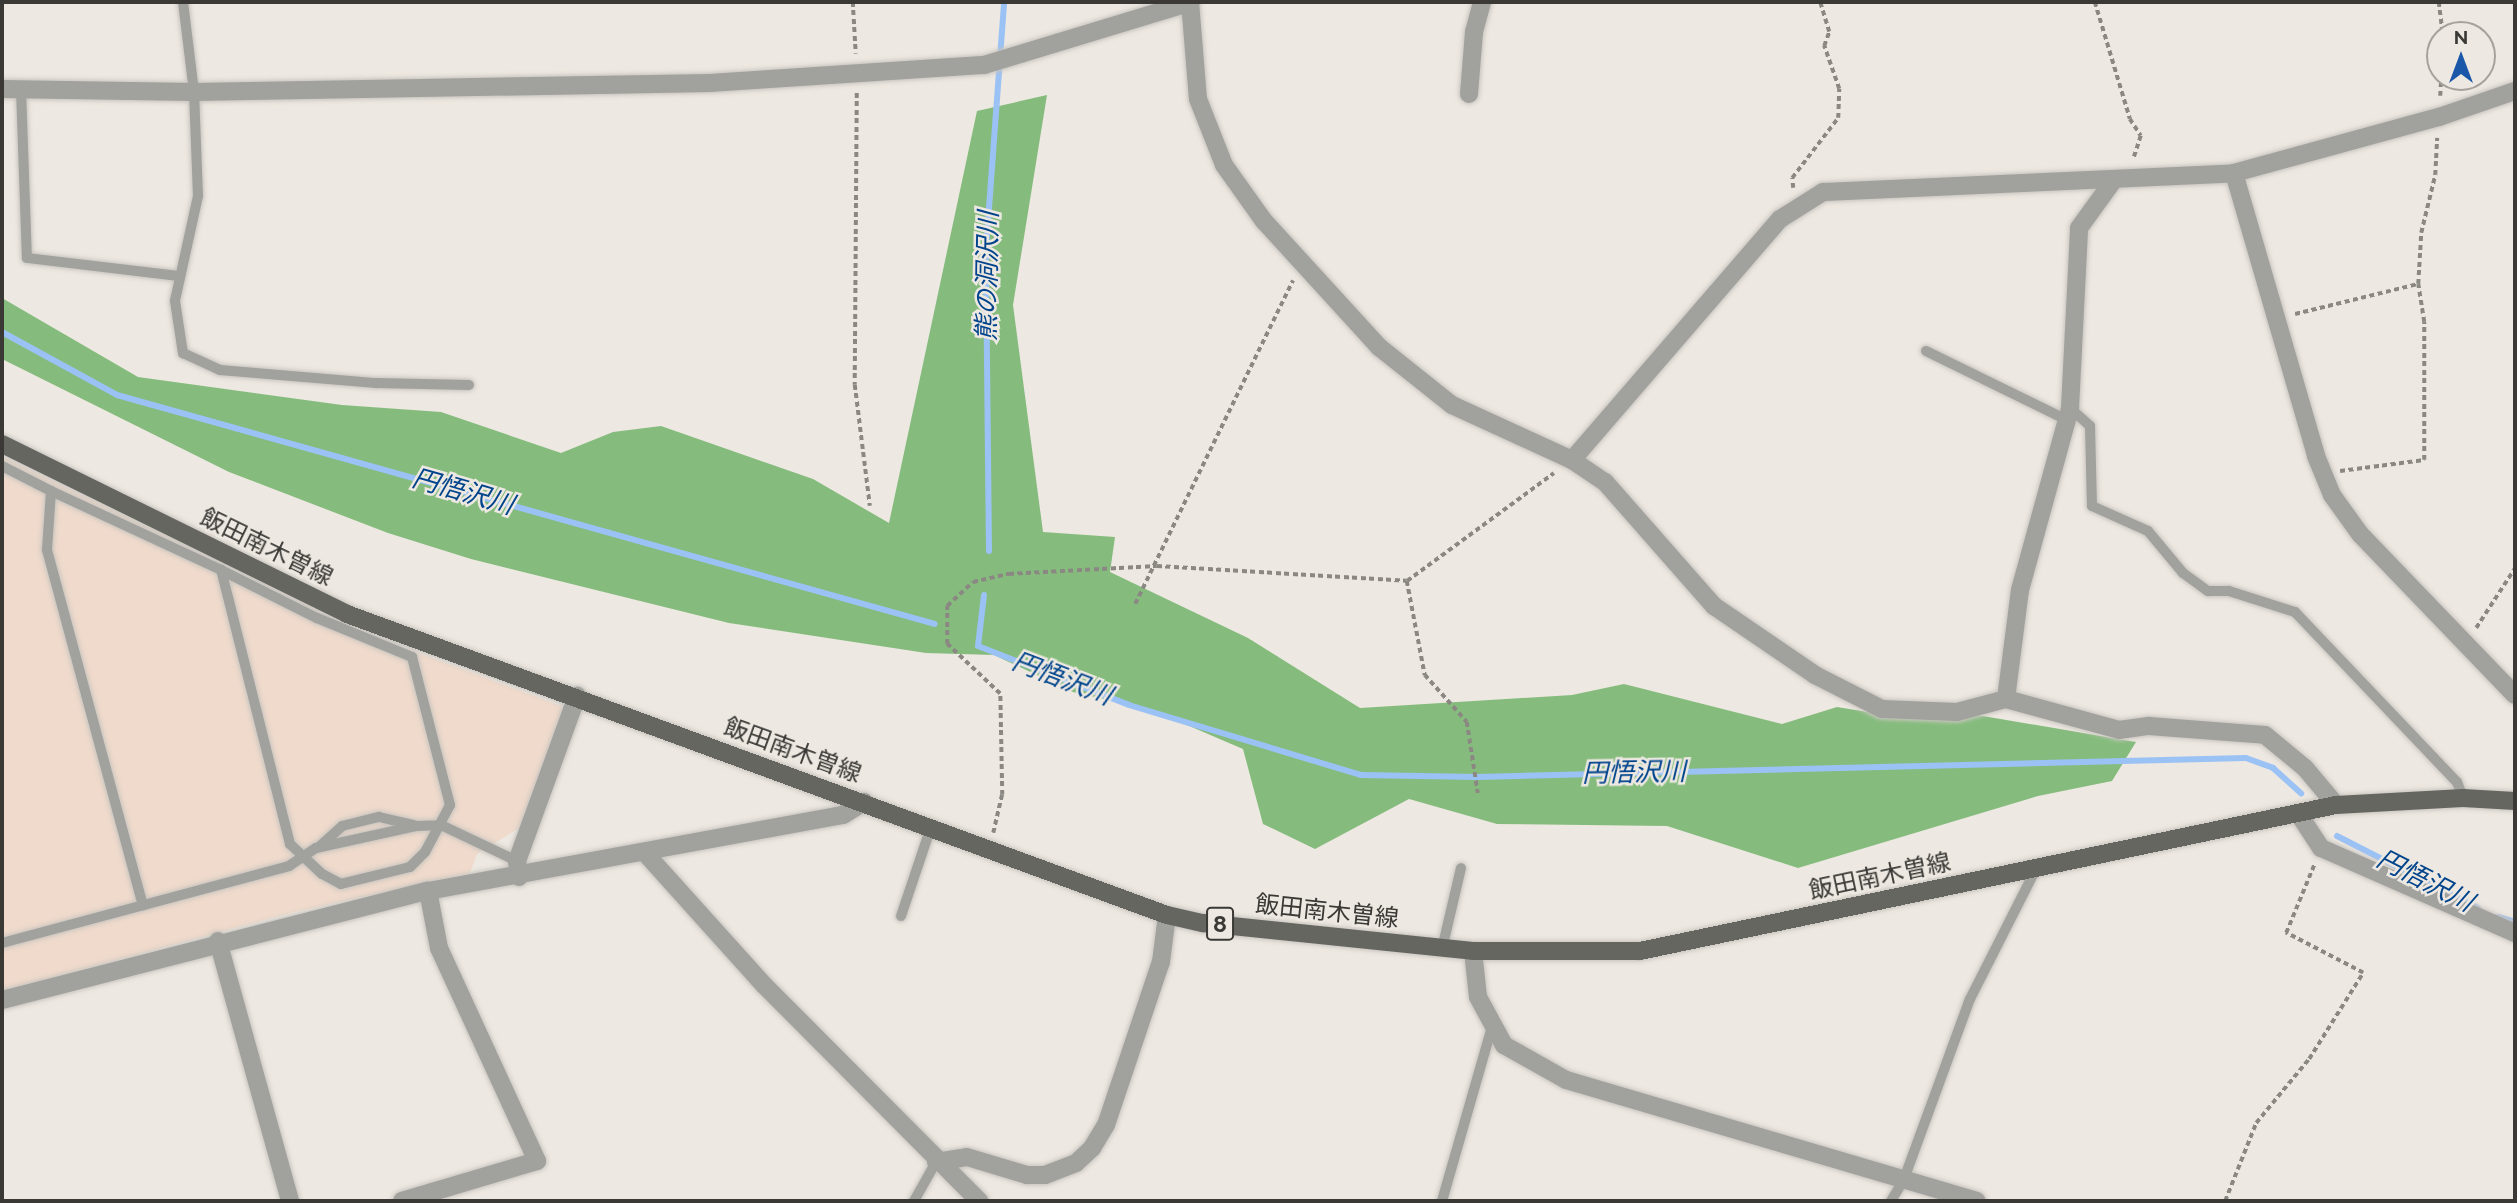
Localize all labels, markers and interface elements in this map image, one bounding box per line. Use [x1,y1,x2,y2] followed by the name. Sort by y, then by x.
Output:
[2426,21,2496,91] north arrow
[2454,26,2468,48] text: N
[971,211,1005,341] water label: 熊の洞沢川
[409,463,517,521] water label: 円悟沢川
[196,502,338,592] street label: 飯田南木曽線
[1008,646,1116,712] water label: 円悟沢川
[720,712,866,788] street label: 飯田南木曽線
[1582,756,1686,790] water label: 円悟沢川
[2372,843,2478,919] water label: 円悟沢川
[1807,847,1953,905] street label: 飯田南木曽線
[1254,889,1400,933] street label: 飯田南木曽線
[1206,904,1234,944] road number: 8

